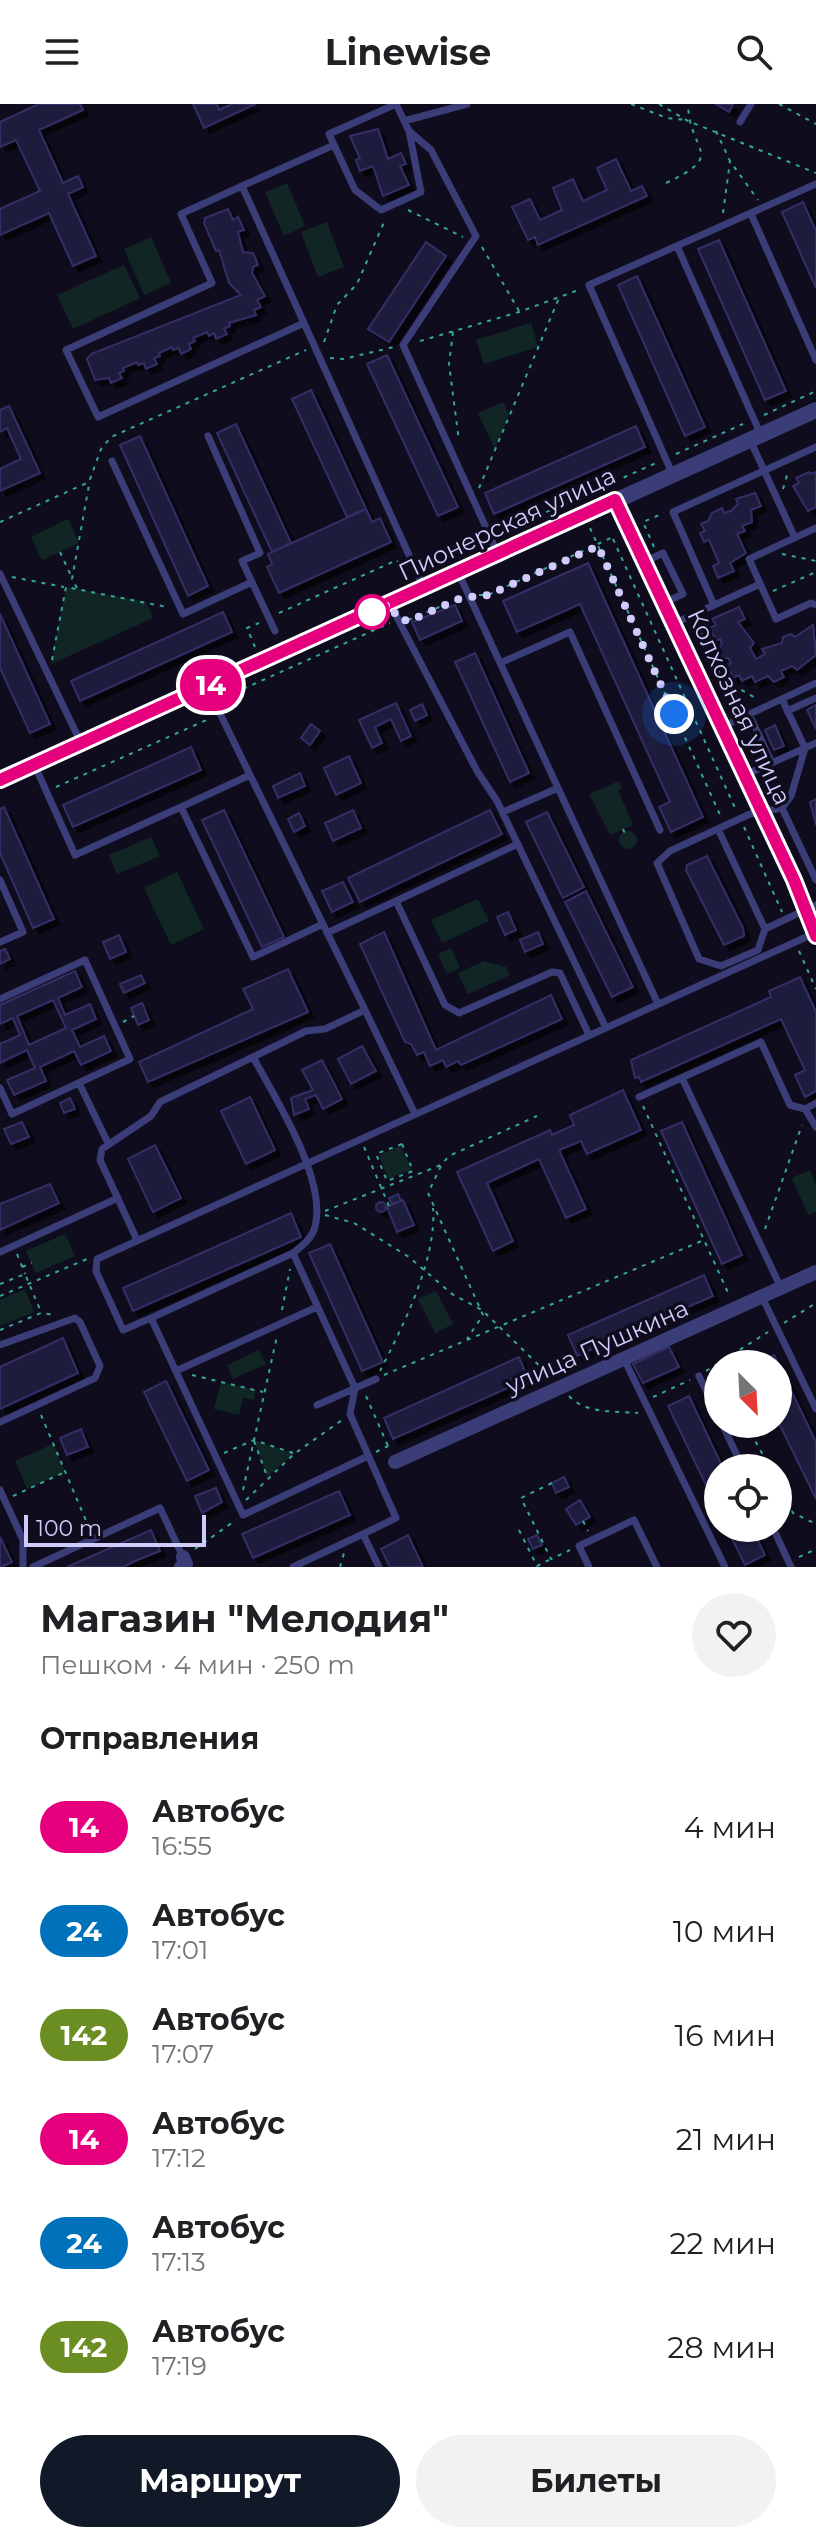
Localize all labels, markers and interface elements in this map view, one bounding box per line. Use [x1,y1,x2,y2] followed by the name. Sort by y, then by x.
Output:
[40,30,84,74] icon: menu
[325,30,491,74] text: Linewise
[732,30,776,74] icon: search
[394,461,620,587] street label: Пионерская улица
[355,595,389,629] unlabelled marker
[681,604,798,809] street label: Колхозная улица
[175,659,247,711] line badge: 14
[196,668,226,702] text: 14
[654,694,694,734] your location
[500,1293,693,1400] street label: улица Пушкина
[704,1350,792,1438] north arrow
[704,1350,792,1542] map controls
[704,1454,792,1542] button: locate
[24,1511,206,1547] scale bar
[36,1515,102,1542] text: 100 m
[692,1593,776,1677] button: heart
[40,1595,449,1642] text: Магазин "Мелодия"
[40,1649,355,1681] text: Пешком · 4 мин · 250 m
[40,1720,259,1757] text: Отправления
[152,1793,285,1830] text: Автобус
[684,1809,776,1846] text: 4 мин
[69,1810,99,1844] text: 14
[152,1830,212,1862] text: 16:55
[152,1897,285,1934] text: Автобус
[673,1913,776,1950] text: 10 мин
[66,1914,102,1948] text: 24
[152,1934,208,1966] text: 17:01
[152,2001,285,2038] text: Автобус
[674,2017,776,2054] text: 16 мин
[61,2018,107,2052] text: 142
[152,2038,214,2070] text: 17:07
[152,2105,285,2142] text: Автобус
[676,2121,776,2158] text: 21 мин
[69,2122,99,2156] text: 14
[152,2142,206,2174] text: 17:12
[152,2209,285,2246] text: Автобус
[669,2225,776,2262] text: 22 мин
[66,2226,102,2260] text: 24
[152,2246,206,2278] text: 17:13
[152,2313,285,2350] text: Автобус
[667,2329,776,2366] text: 28 мин
[61,2330,107,2364] text: 142
[152,2350,207,2382] text: 17:19
[40,2435,400,2527] button: Маршрут
[416,2435,776,2527] button: Билеты

